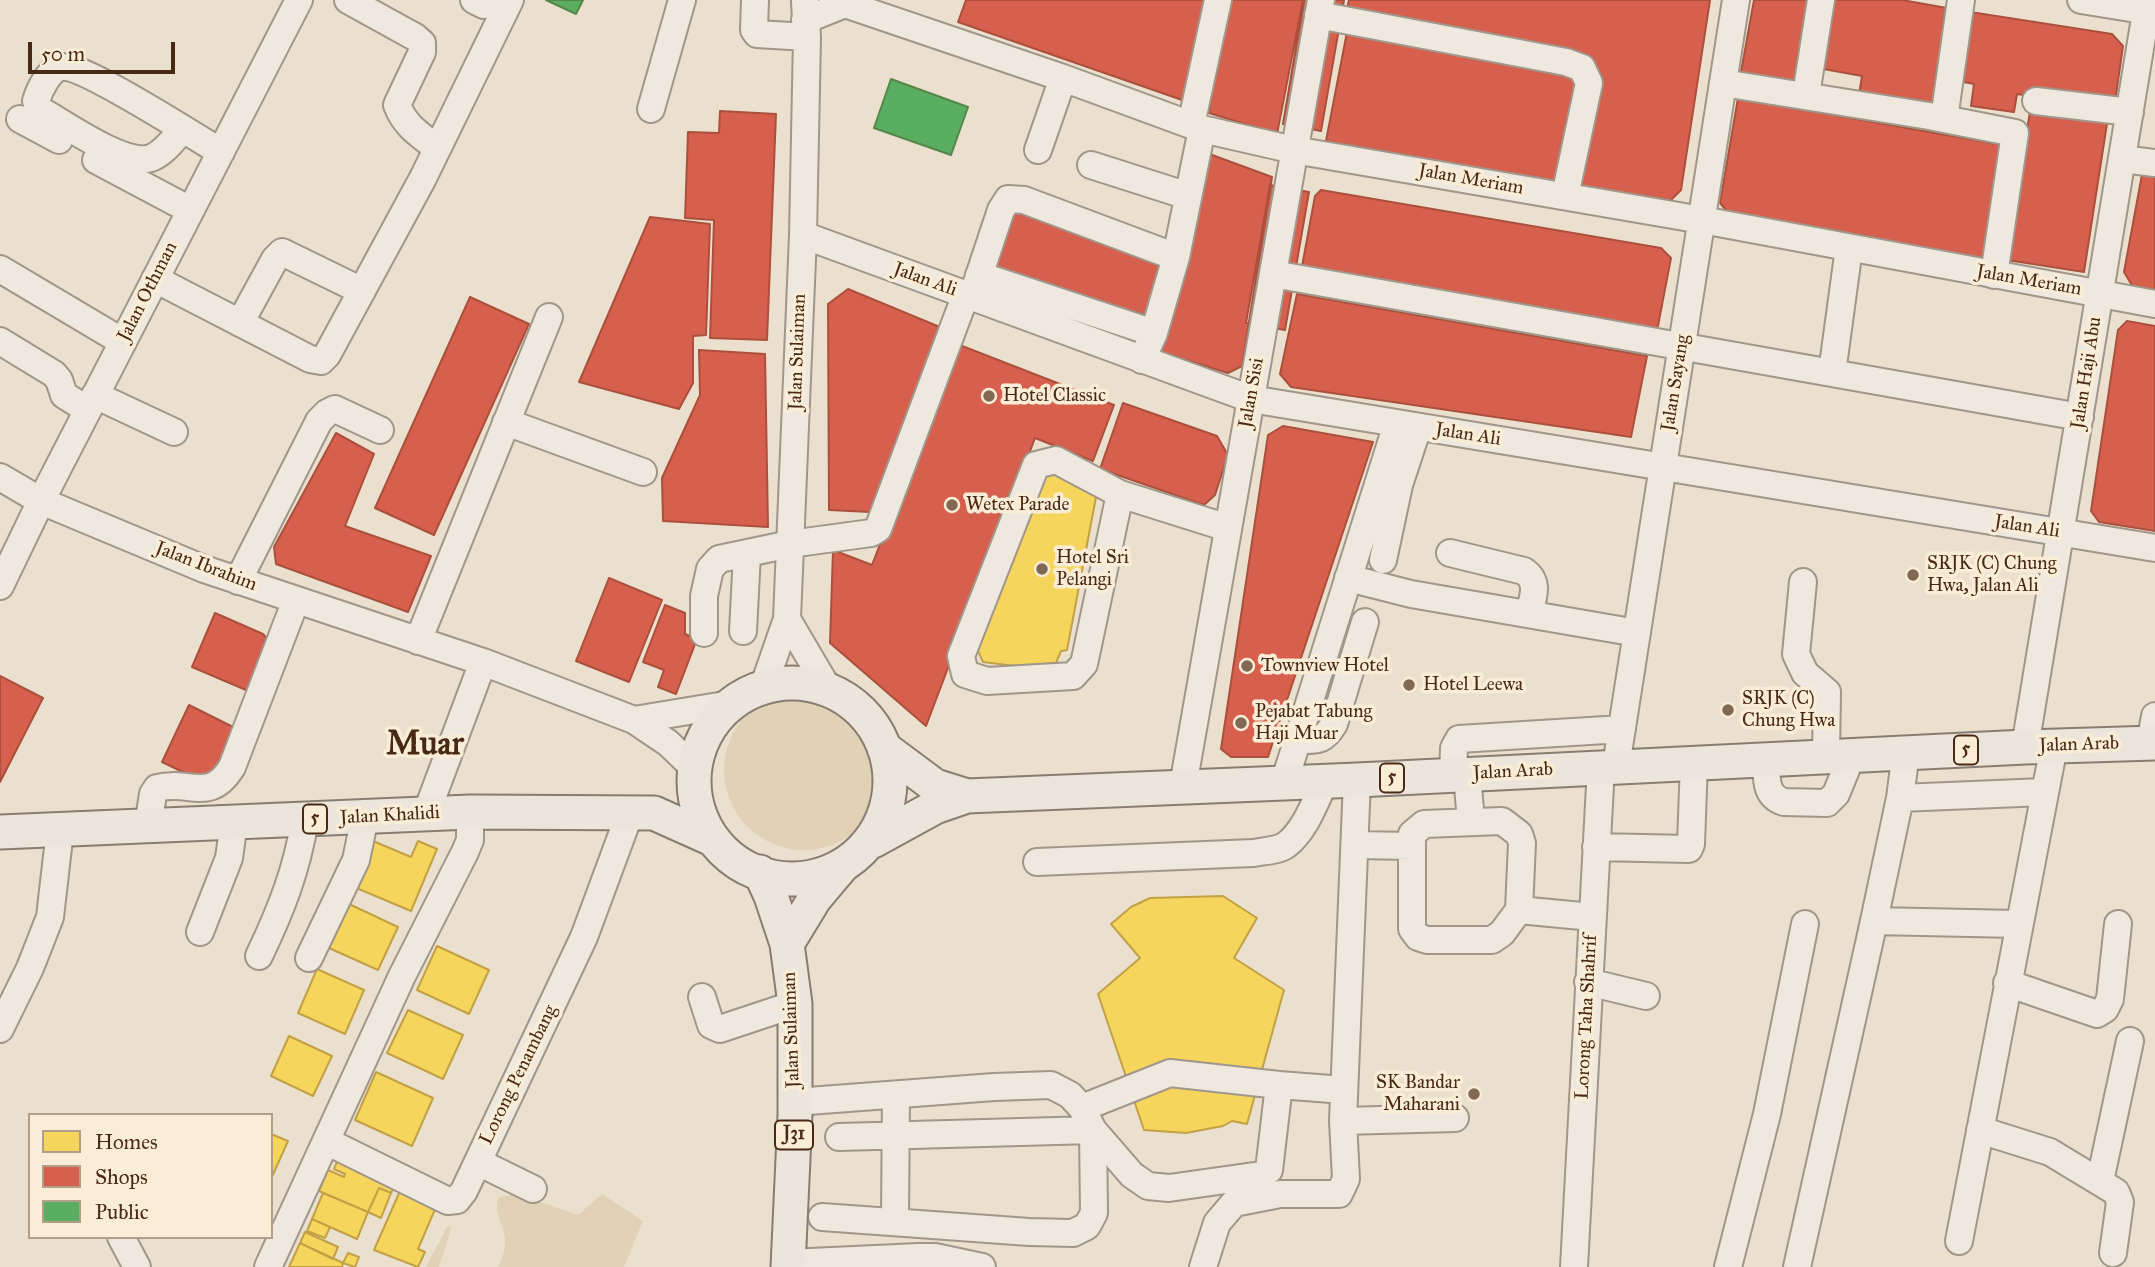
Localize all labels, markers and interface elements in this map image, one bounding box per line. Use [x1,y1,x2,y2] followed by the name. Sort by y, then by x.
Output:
[32,28,178,72] scale bar
[41,41,85,67] text: 50 m
[1417,160,1525,200] street label: Jalan Meriam
[113,238,183,346] street label: Jalan Othman
[890,258,960,302] street label: Jalan Ali
[1975,261,2083,301] street label: Jalan Meriam
[785,293,811,411] street label: Jalan Sulaiman
[2067,315,2107,431] street label: Jalan Haji Abu
[1657,333,1695,433] street label: Jalan Sayang
[1235,356,1269,430] street label: Jalan Sisi
[1003,385,1106,407] place label: Hotel Classic
[981,388,997,404] marker: Hotel Classic
[1434,419,1502,451] street label: Jalan Ali
[966,494,1069,516] place label: Wetex Parade
[944,497,960,513] marker: Wetex Parade
[1993,511,2061,543] street label: Jalan Ali
[152,537,260,597] street label: Jalan Ibrahim
[1056,547,1129,591] place label: Hotel Sri Pelangi
[1927,553,2056,597] place label: SRJK (C) Chung Hwa, Jalan Ali
[1034,561,1050,577] marker: Hotel Sri Pelangi
[1905,567,1921,583] marker: SRJK (C) Chung Hwa, Jalan Ali
[1261,655,1389,677] place label: Townview Hotel
[1239,658,1255,674] marker: Townview Hotel
[1423,674,1523,696] place label: Hotel Leewa
[1401,677,1417,693] marker: Hotel Leewa
[1742,688,1835,732] place label: SRJK (C) Chung Hwa
[1255,701,1372,745] place label: Pejabat Tabung Haji Muar
[1720,702,1736,718] marker: SRJK (C) Chung Hwa
[1233,715,1249,731] marker: Pejabat Tabung Haji Muar
[386,726,464,766] district label: Muar
[2039,732,2119,758] street label: Jalan Arab
[1954,736,1978,764] road number: 5
[1472,759,1554,785] street label: Jalan Arab
[1380,764,1404,792] road number: 5
[340,802,440,830] street label: Jalan Khalidi
[303,804,327,834] road number: 5
[1571,934,1603,1100] street label: Lorong Taha Shahrif
[779,971,805,1089] street label: Jalan Sulaiman
[475,1001,563,1149] street label: Lorong Penambang
[1376,1072,1460,1116] place label: SK Bandar Maharani
[1466,1086,1482,1102] marker: SK Bandar Maharani
[28,1113,273,1239] legend
[775,1120,813,1150] road number: J31
[95,1129,158,1155] text: Homes
[95,1164,148,1190] text: Shops
[95,1199,149,1225] text: Public

